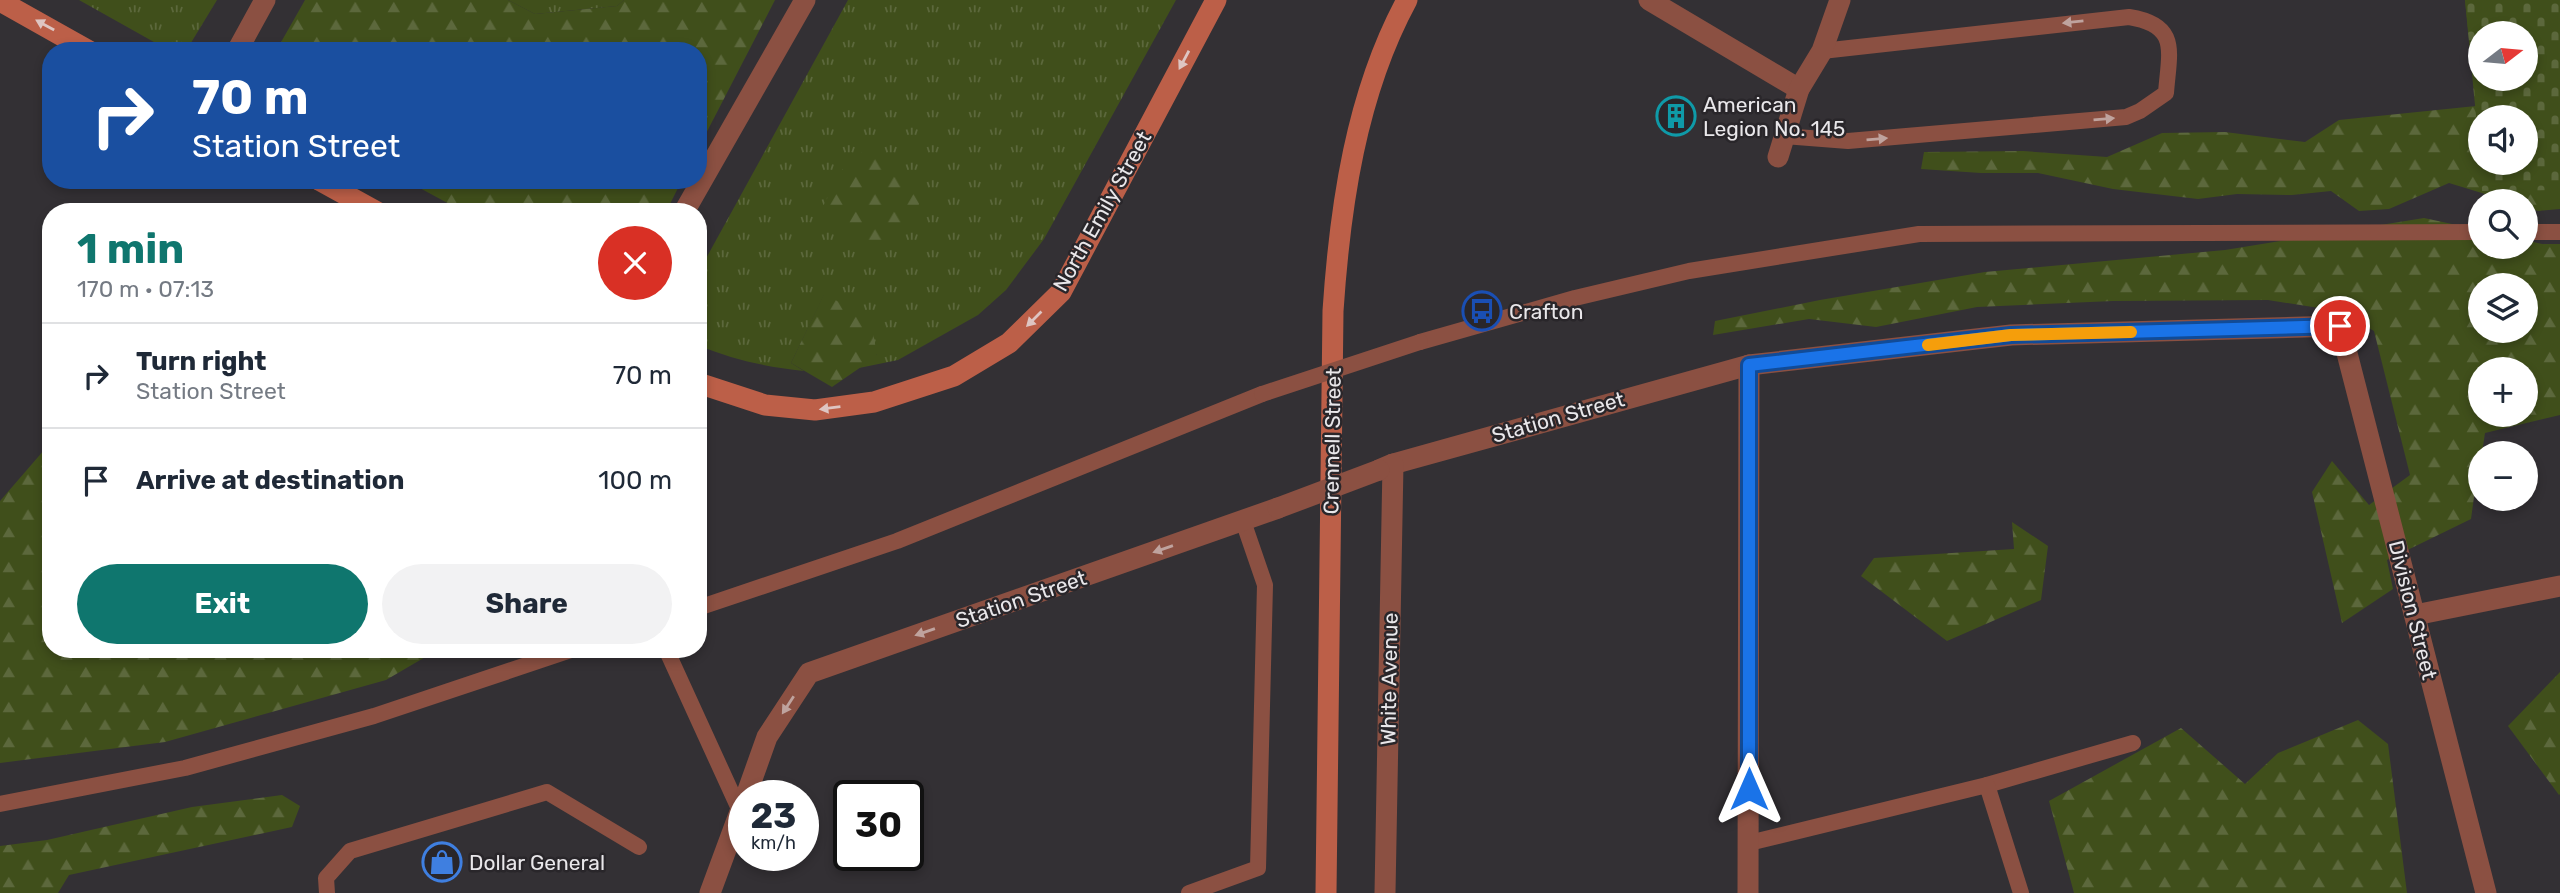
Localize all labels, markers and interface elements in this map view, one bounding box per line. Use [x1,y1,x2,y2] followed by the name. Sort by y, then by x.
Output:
[2062,17,2084,28] one-way arrow
[35,19,55,31] one-way arrow
[2468,21,2538,91] north arrow
[2468,21,2538,511] map controls
[1178,50,1190,70] one-way arrow
[192,68,309,126] text: 70 m
[77,70,168,161] icon: right
[1703,92,1845,141] place label: American Legion No. 145
[1655,95,1697,137] building icon: American Legion No. 145
[2468,105,2538,175] button: sound
[2093,113,2115,124] one-way arrow
[192,127,400,165] text: Station Street
[1048,127,1156,295] street label: North Emily Street
[1866,133,1888,144] one-way arrow
[2468,189,2538,259] button: search
[77,224,184,274] text: 1 min
[598,226,672,300] button: close
[2468,273,2538,343] button: layers
[77,275,214,303] text: 170 m · 07:13
[1461,290,1503,332] bus stop icon: Crafton
[2310,296,2370,356] pin
[1509,299,1583,324] place label: Crafton
[2321,307,2359,345] icon: arrive
[1026,310,1042,327] one-way arrow
[136,346,266,377] text: Turn right
[77,357,115,395] icon: right
[2468,357,2538,427] button: +
[613,360,672,391] text: 70 m
[1318,367,1346,515] street label: Crennell Street
[136,377,286,405] text: Station Street
[1489,386,1627,448] street label: Station Street
[819,402,841,413] one-way arrow
[2468,441,2538,511] button: −
[77,462,115,500] icon: arrive
[136,465,404,496] text: Arrive at destination
[598,465,672,496] text: 100 m
[2384,538,2442,682] street label: Division Street
[1153,544,1174,555] one-way arrow
[77,564,368,644] button: Exit
[382,564,672,644] button: Share
[952,565,1090,633] street label: Station Street
[1375,612,1403,746] street label: White Avenue
[915,627,936,638] one-way arrow
[782,695,795,715] one-way arrow
[1712,752,1786,826] position arrow
[833,780,924,871] speed limit sign: 30
[751,795,796,837] text: 23
[751,832,796,854] text: km/h
[421,841,463,883] shop icon: Dollar General
[469,850,605,875] place label: Dollar General

